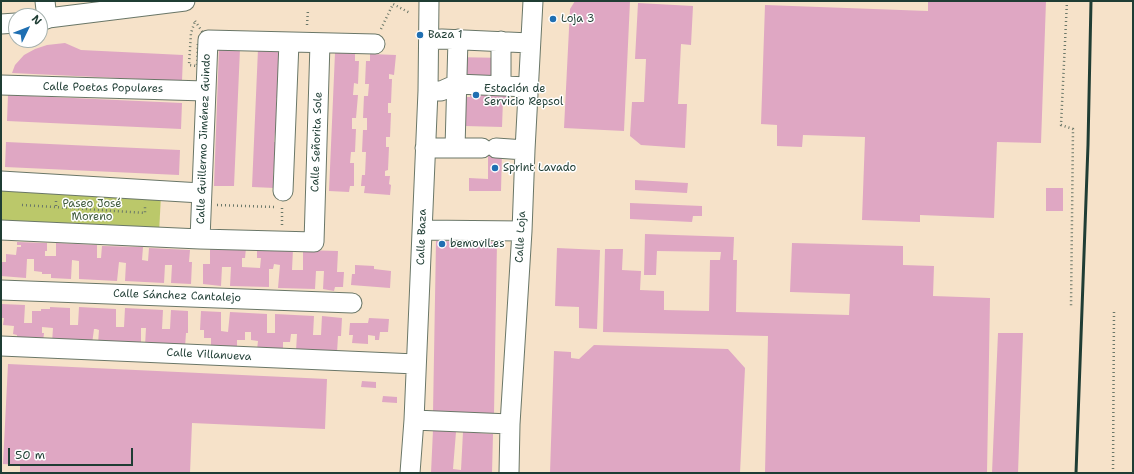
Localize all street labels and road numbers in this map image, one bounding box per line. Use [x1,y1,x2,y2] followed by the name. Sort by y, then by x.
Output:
[194,53,214,225] street label: Calle Guillermo Jiménez Guindo
[43,80,163,96] street label: Calle Poetas Populares
[309,92,325,192] street label: Calle Señorita Sole
[414,209,430,265] street label: Calle Baza
[513,211,529,263] street label: Calle Loja
[113,287,241,305] street label: Calle Sánchez Cantalejo
[166,346,252,364] street label: Calle Villanueva

